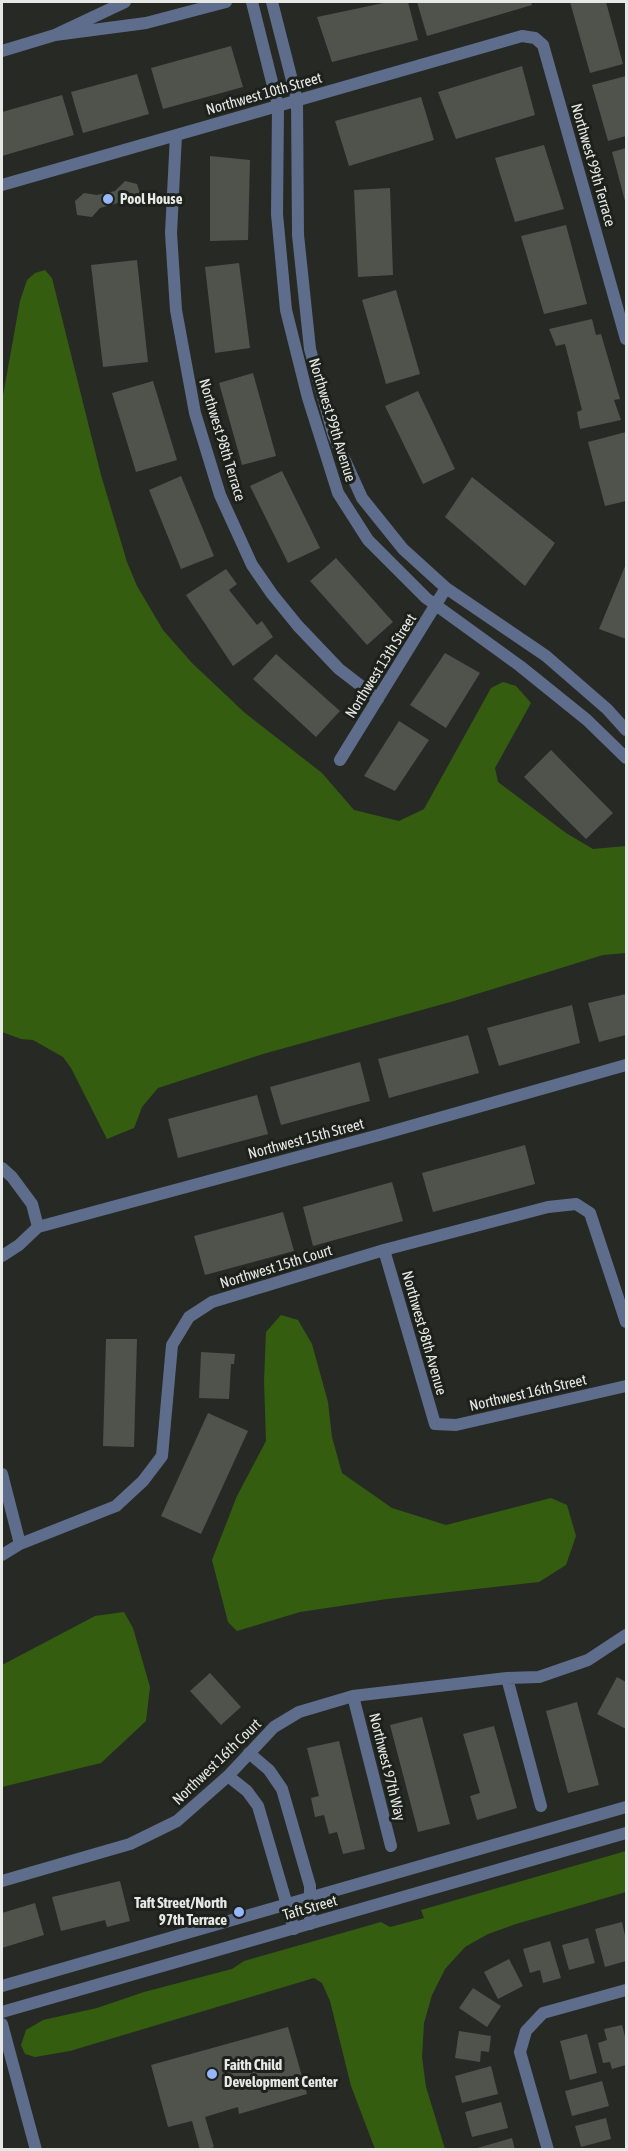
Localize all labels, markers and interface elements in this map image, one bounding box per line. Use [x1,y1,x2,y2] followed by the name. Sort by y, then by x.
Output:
[204,69,324,119] street label: Northwest 10th Street
[567,101,619,229] street label: Northwest 99th Terrace
[120,190,182,208] place label: Pool House
[101,192,115,206] marker: Pool House
[305,356,359,484] street label: Northwest 99th Avenue
[195,377,249,503] street label: Northwest 98th Terrace
[342,610,420,722] street label: Northwest 13th Street
[246,1115,366,1163] street label: Northwest 15th Street
[218,1241,334,1293] street label: Northwest 15th Court
[398,1269,450,1397] street label: Northwest 98th Avenue
[468,1371,588,1415] street label: Northwest 16th Street
[365,1711,409,1823] street label: Northwest 97th Way
[169,1715,265,1809] street label: Northwest 16th Court
[281,1892,339,1924] street label: Taft Street
[134,1894,227,1929] place label: Taft Street/North 97th Terrace
[232,1905,246,1919] marker: Taft Street/North 97th Terrace
[224,2056,337,2091] place label: Faith Child Development Center
[205,2067,219,2081] marker: Faith Child Development Center

